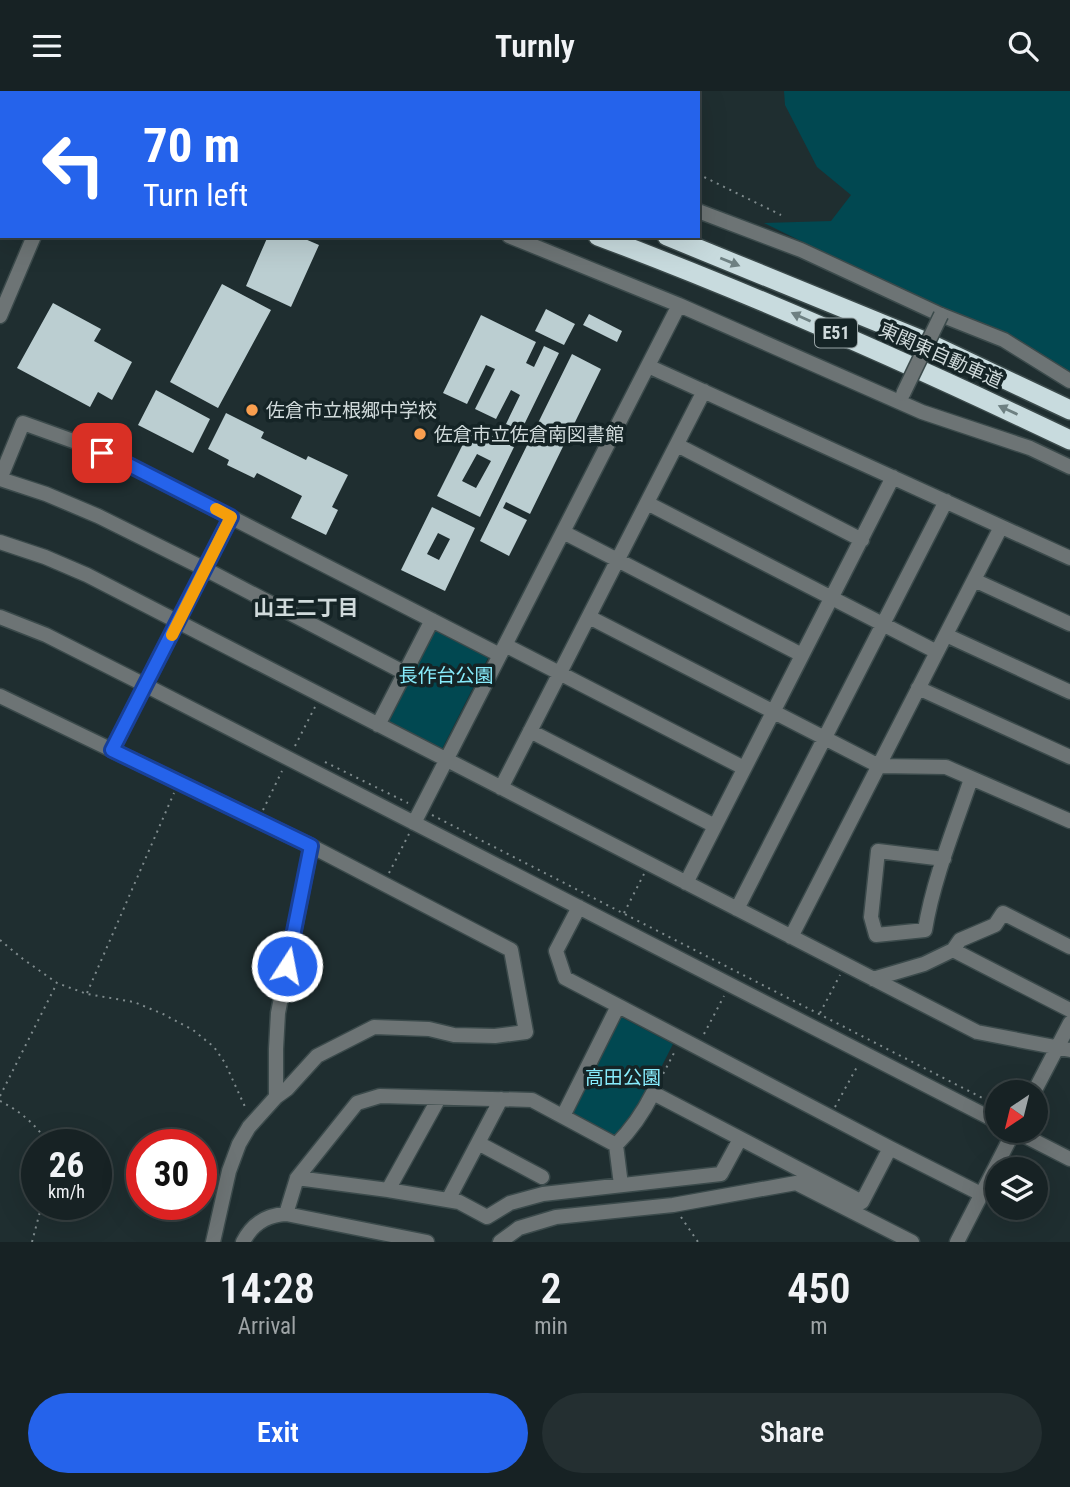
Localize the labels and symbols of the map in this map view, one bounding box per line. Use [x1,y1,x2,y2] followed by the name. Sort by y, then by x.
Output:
[720,256,741,267] one-way arrow
[791,311,811,323] one-way arrow
[875,318,1006,393] street label: 東関東自動車道
[815,319,857,347] road number: E51
[266,399,437,422] place label: 佐倉市立根郷中学校
[244,402,260,418] marker: 佐倉市立根郷中学校
[998,405,1018,416] one-way arrow
[72,423,132,483] pin
[434,423,624,446] place label: 佐倉市立佐倉南図書館
[412,426,428,442] marker: 佐倉市立佐倉南図書館
[254,596,359,620] district label: 山王二丁目
[398,664,494,687] park label: 長作台公園
[250,929,324,1003] position arrow
[585,1066,661,1089] park label: 高田公園
[985,1080,1048,1143] north arrow
[126,1129,217,1220] speed limit sign: 30

